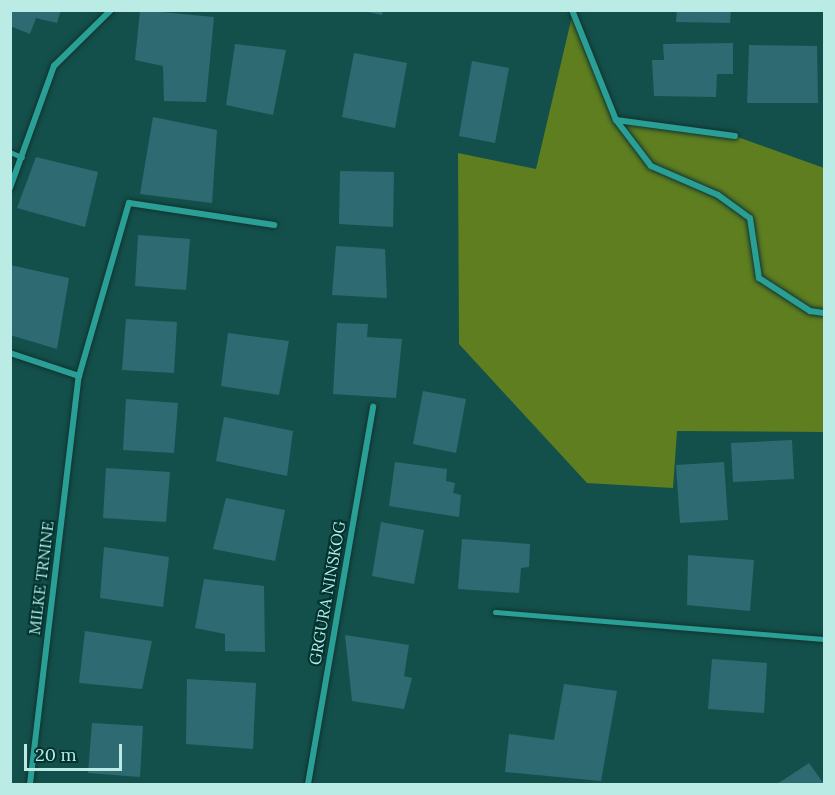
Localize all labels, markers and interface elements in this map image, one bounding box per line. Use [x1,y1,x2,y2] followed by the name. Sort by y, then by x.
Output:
[25,520,57,636] street label: MILKE TRNINE
[305,520,349,666] street label: GRGURA NINSKOG
[27,732,124,770] scale bar
[35,743,77,766] text: 20 m

